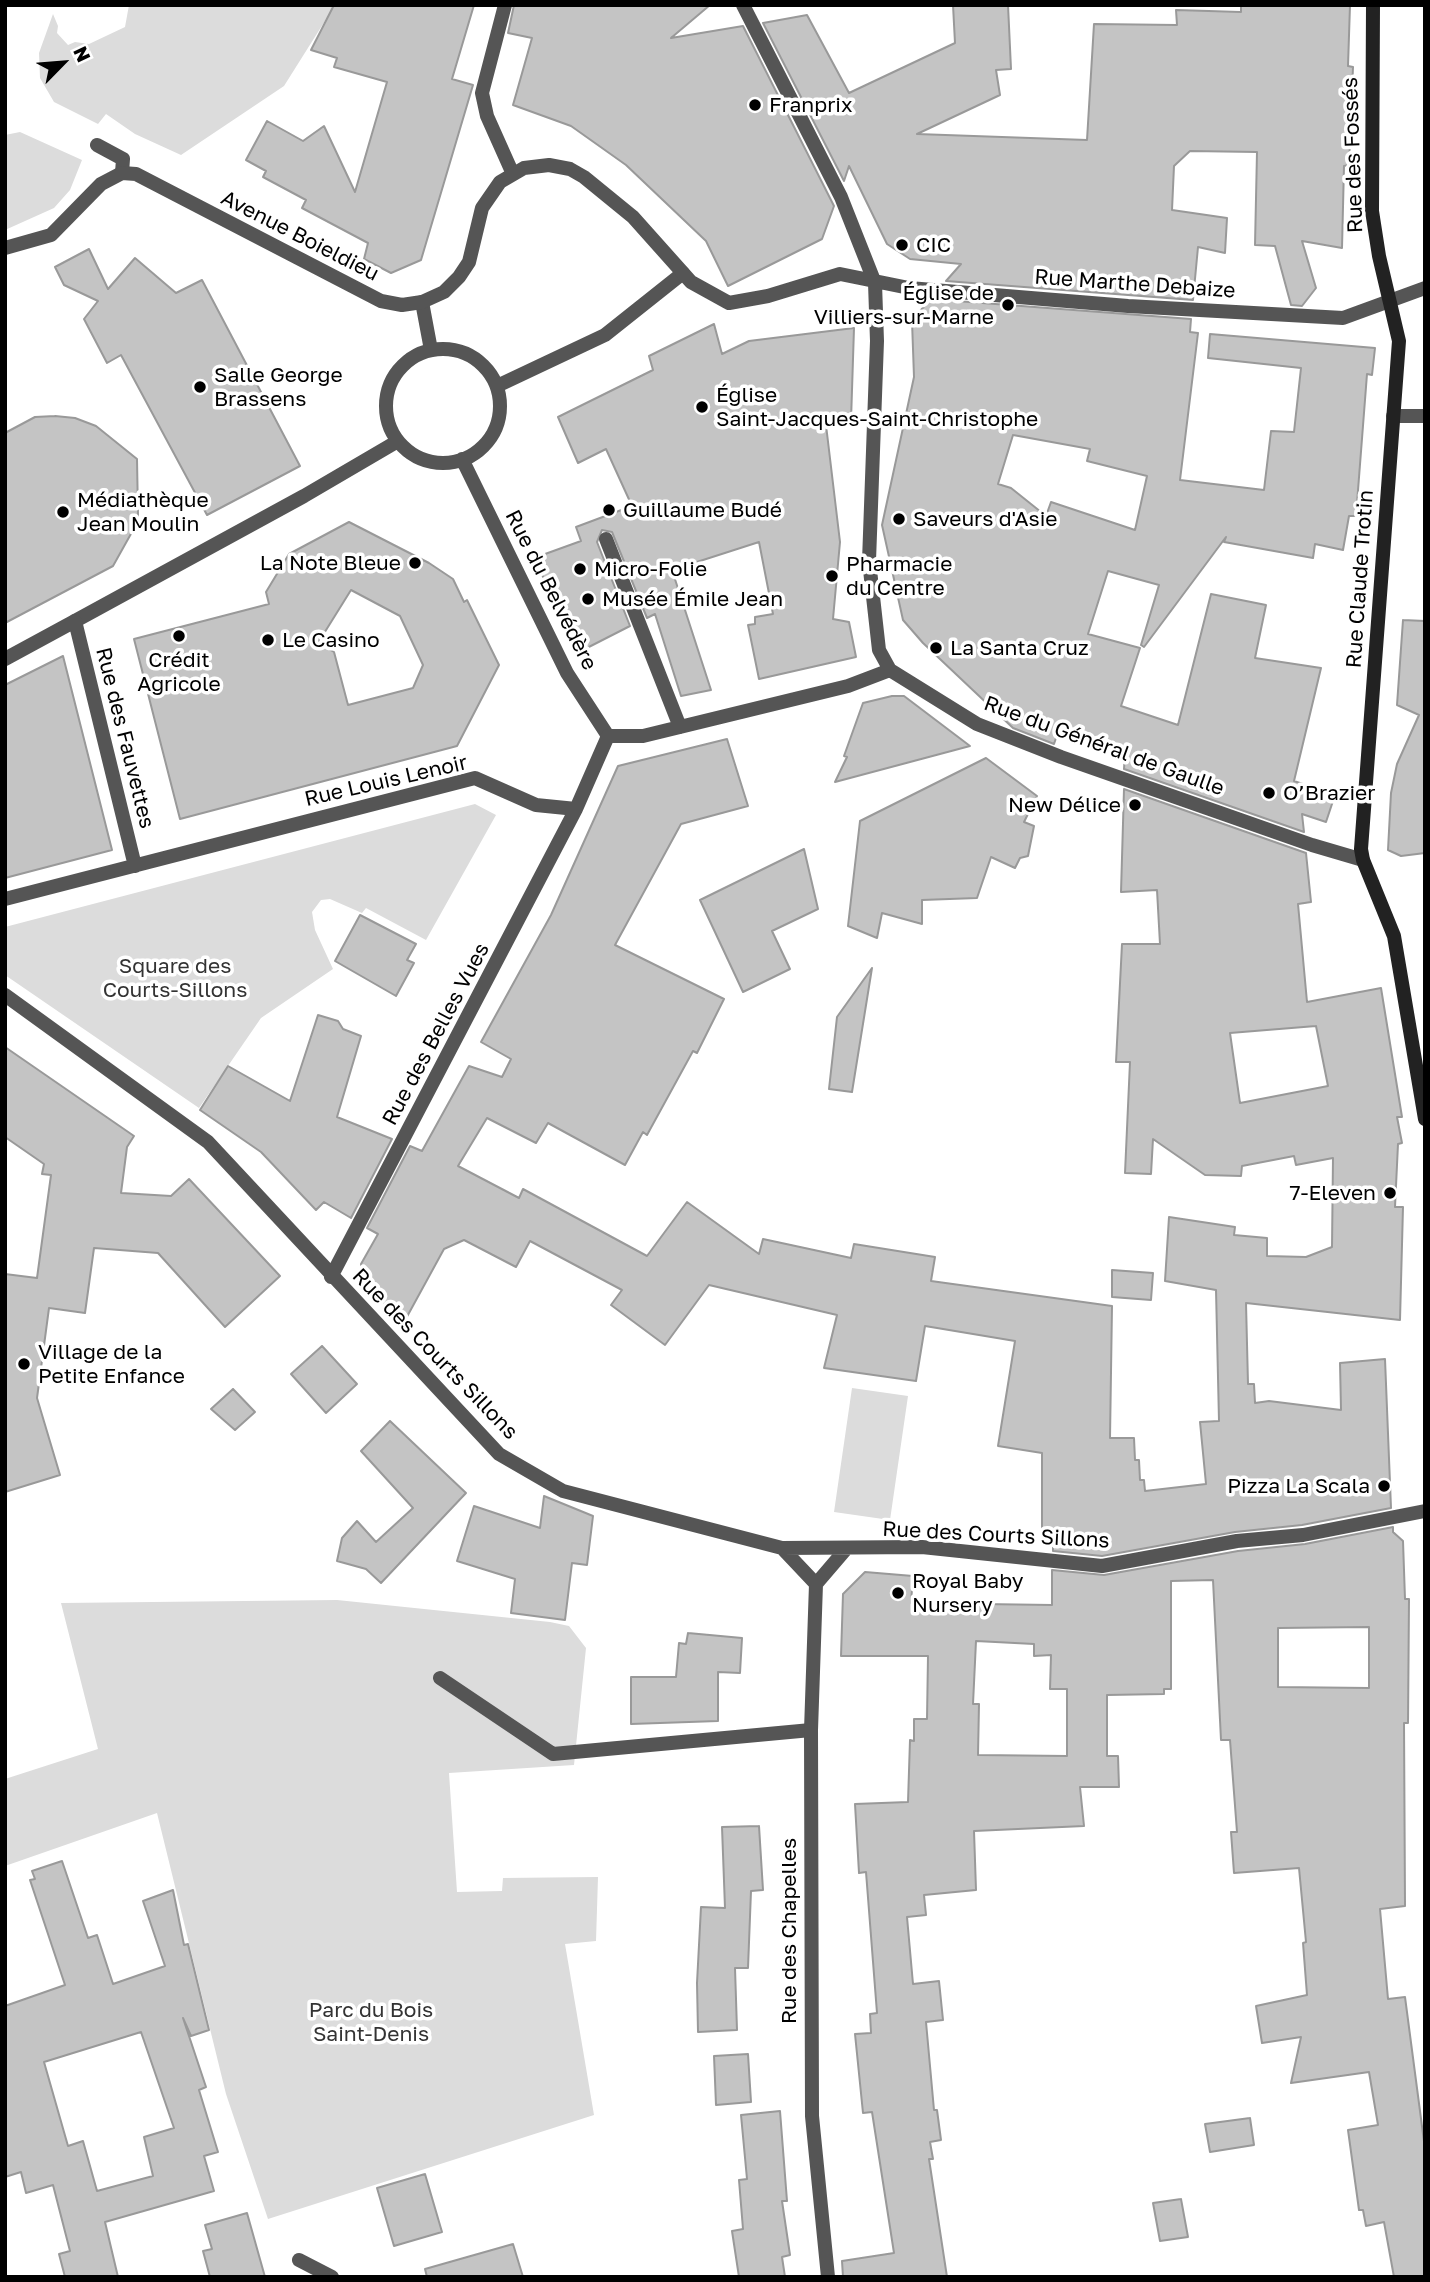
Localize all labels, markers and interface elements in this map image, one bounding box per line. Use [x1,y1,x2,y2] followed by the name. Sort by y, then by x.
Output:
[28,28,98,98] north arrow
[69,42,96,65] text: N
[1338,77,1368,233] street label: Rue des Fossés
[769,92,853,118] place label: Franprix
[747,97,763,113] marker: Franprix
[217,185,383,287] street label: Avenue Boieldieu
[916,232,951,258] place label: CIC
[894,237,910,253] marker: CIC
[1034,264,1236,304] street label: Rue Marthe Debaize
[814,280,994,330] place label: Église de Villiers-sur-Marne
[1000,297,1016,313] marker: Église de Villiers-sur-Marne
[214,362,343,412] place label: Salle George Brassens
[192,379,208,395] marker: Salle George Brassens
[716,382,1038,432] place label: Église Saint-Jacques-Saint-Christophe
[694,399,710,415] marker: Église Saint-Jacques-Saint-Christophe
[77,487,209,537] place label: Médiathèque Jean Moulin
[1341,489,1379,669] street label: Rue Claude Trotin
[623,497,782,523] place label: Guillaume Budé
[601,502,617,518] marker: Guillaume Budé
[55,504,71,520] marker: Médiathèque Jean Moulin
[500,506,602,674] street label: Rue du Belvédère
[913,506,1057,532] place label: Saveurs d'Asie
[891,511,907,527] marker: Saveurs d'Asie
[260,550,401,576] place label: La Note Bleue
[846,551,952,601] place label: Pharmacie du Centre
[407,555,423,571] marker: La Note Bleue
[594,556,707,582] place label: Micro-Folie
[572,561,588,577] marker: Micro-Folie
[824,568,840,584] marker: Pharmacie du Centre
[602,586,783,612] place label: Musée Émile Jean
[580,591,596,607] marker: Musée Émile Jean
[282,627,380,653] place label: Le Casino
[171,628,187,644] marker: Crédit Agricole
[260,632,276,648] marker: Le Casino
[950,635,1089,661] place label: La Santa Cruz
[928,640,944,656] marker: La Santa Cruz
[90,645,160,831] street label: Rue des Fauvettes
[137,647,221,697] place label: Crédit Agricole
[980,691,1228,801] street label: Rue du Général de Gaulle
[302,750,470,812] street label: Rue Louis Lenoir
[1283,780,1375,806] place label: O’Brazier
[1261,785,1277,801] marker: O’Brazier
[1008,792,1121,818] place label: New Délice
[1127,797,1143,813] marker: New Délice
[377,939,495,1129] street label: Rue des Belles Vues
[103,953,247,1003] park label: Square des Courts-Sillons
[1289,1180,1376,1206] place label: 7-Eleven
[1382,1185,1398,1201] marker: 7-Eleven
[347,1263,523,1445] street label: Rue des Courts Sillons
[38,1339,185,1389] place label: Village de la Petite Enfance
[16,1356,32,1372] marker: Village de la Petite Enfance
[1227,1473,1370,1499] place label: Pizza La Scala
[1376,1478,1392,1494] marker: Pizza La Scala
[882,1516,1110,1554] street label: Rue des Courts Sillons
[912,1568,1023,1618] place label: Royal Baby Nursery
[890,1585,906,1601] marker: Royal Baby Nursery
[776,1838,802,2024] street label: Rue des Chapelles
[309,1997,433,2047] park label: Parc du Bois Saint-Denis

